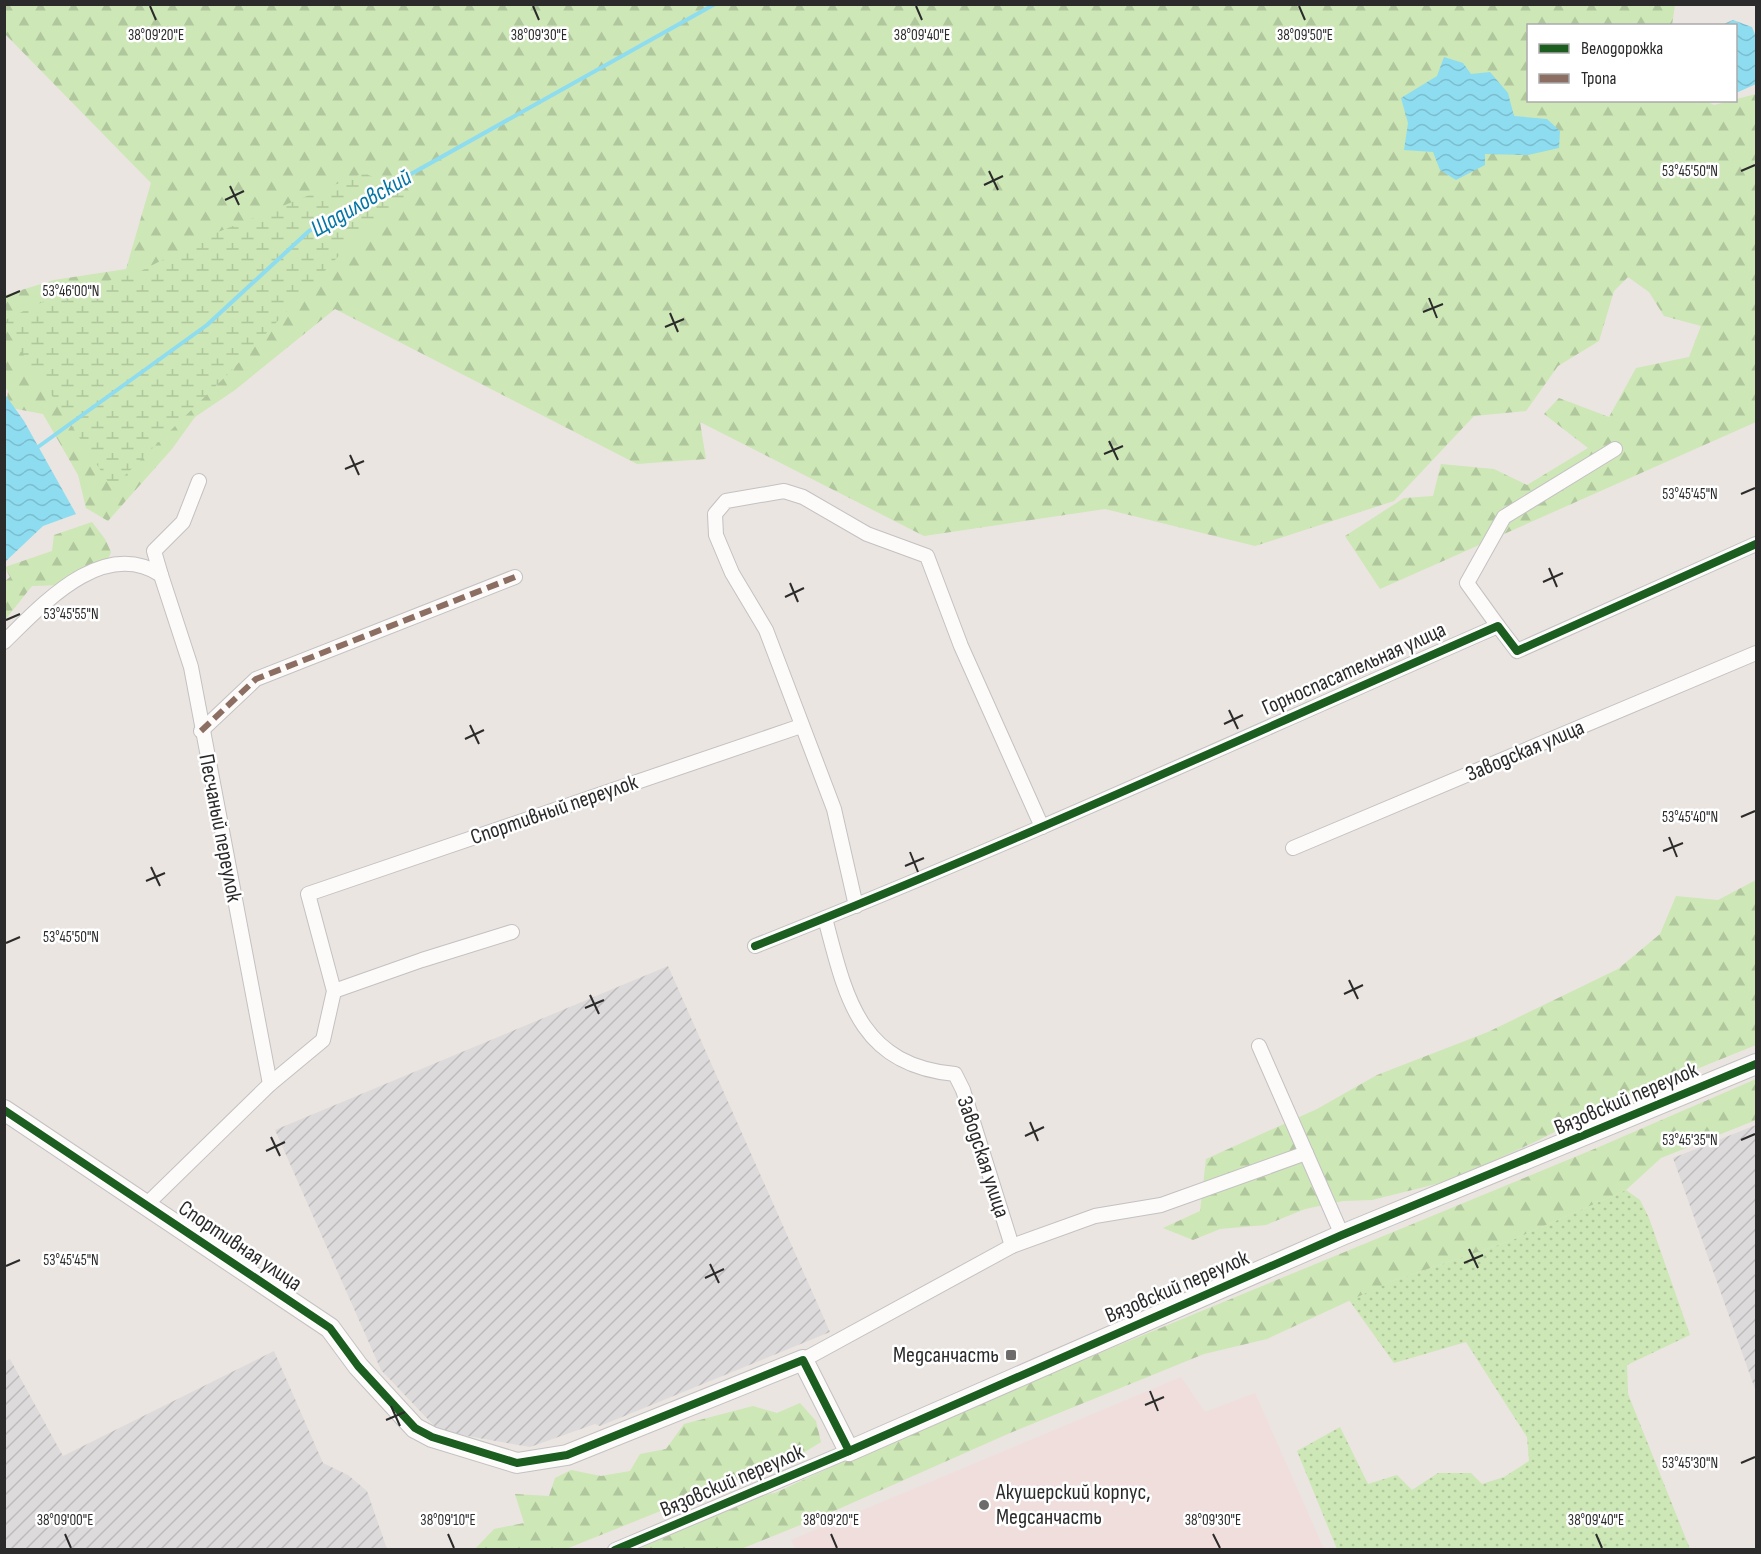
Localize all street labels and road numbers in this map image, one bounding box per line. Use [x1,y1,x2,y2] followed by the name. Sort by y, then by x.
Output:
[1258,616,1450,722] street label: Горноспасательная улица
[1462,714,1588,788] street label: Заводская улица
[192,752,248,905] street label: Песчаный переулок
[467,769,642,851] street label: Спортивный переулок
[1550,1056,1703,1141] street label: Вязовский переулок
[951,1093,1015,1221] street label: Заводская улица
[173,1195,307,1297] street label: Спортивная улица
[1101,1244,1254,1329] street label: Вязовский переулок
[656,1438,809,1523] street label: Вязовский переулок

